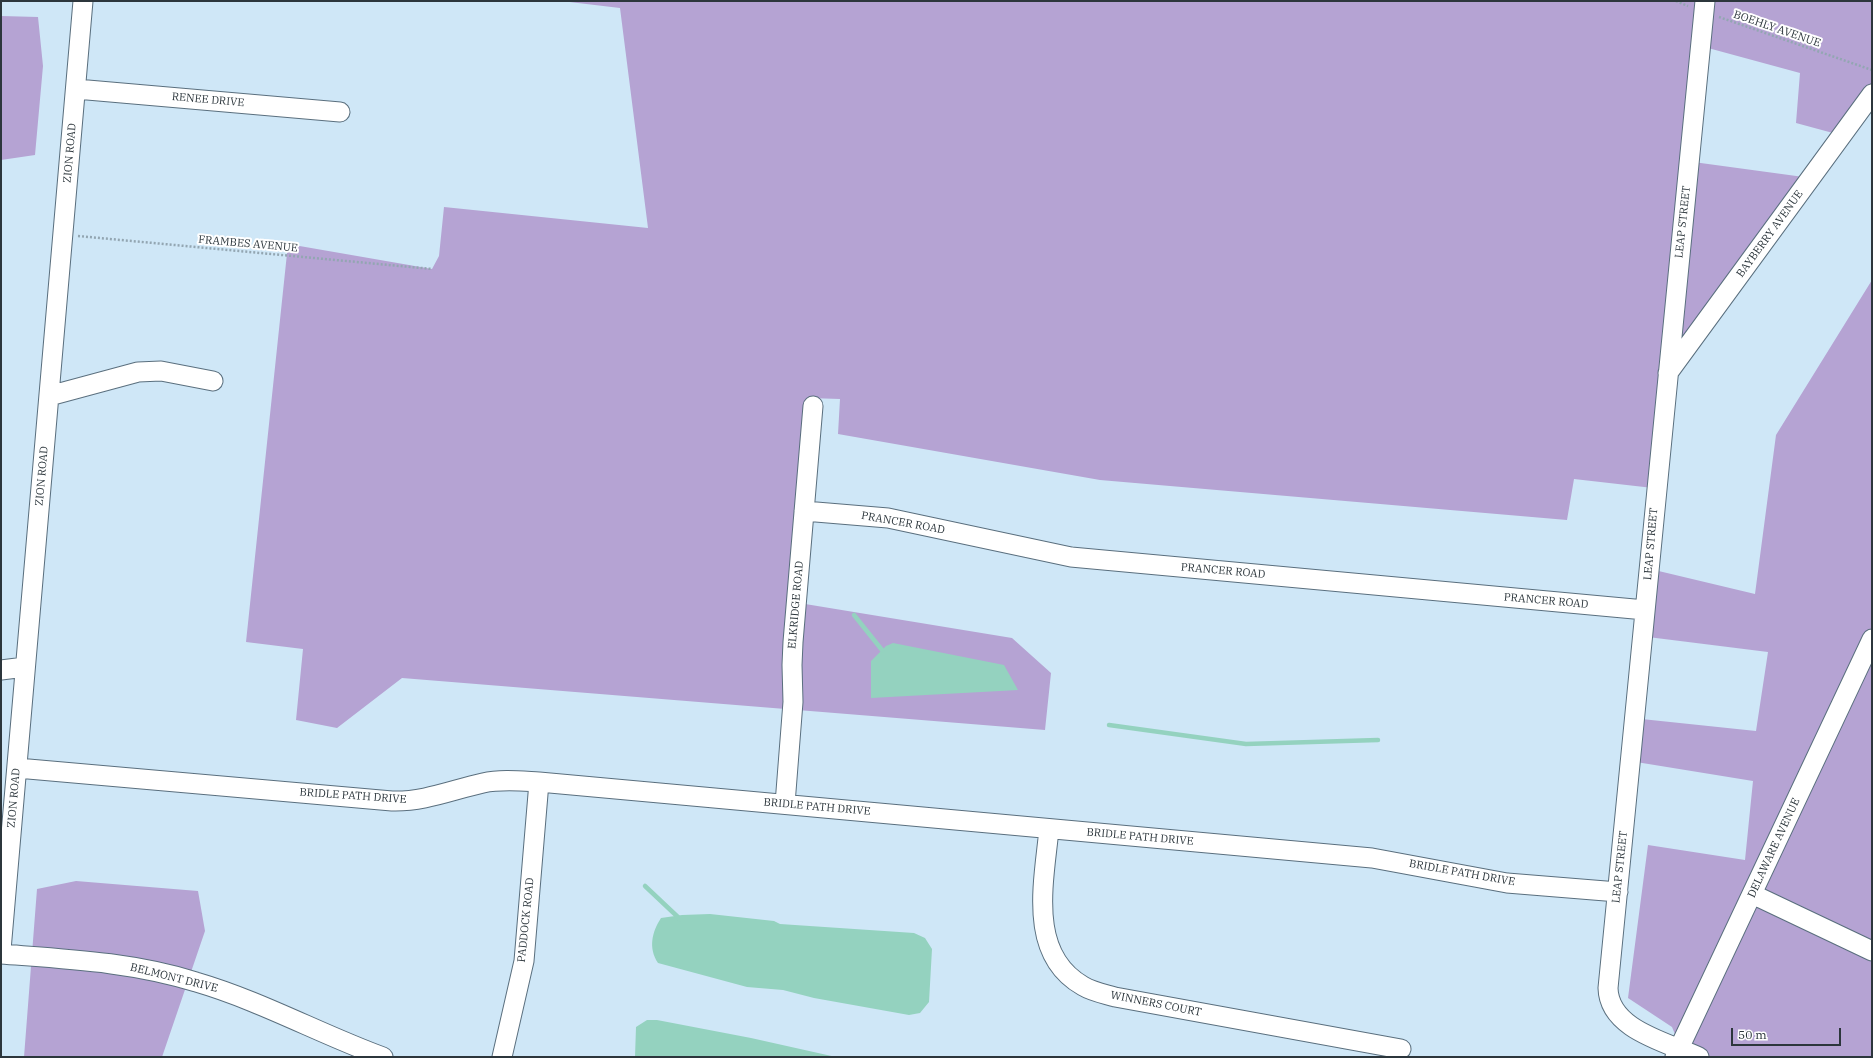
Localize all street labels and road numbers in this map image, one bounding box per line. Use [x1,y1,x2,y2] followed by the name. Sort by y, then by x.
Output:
[1732,8,1822,50] street label: BOEHLY AVENUE
[171,90,245,110] street label: RENEE DRIVE
[61,123,79,183] street label: ZION ROAD
[1673,185,1693,259] street label: LEAP STREET
[1734,188,1806,280] street label: BAYBERRY AVENUE
[198,233,298,255] street label: FRAMBES AVENUE
[33,446,51,506] street label: ZION ROAD
[1641,507,1661,581] street label: LEAP STREET
[860,509,946,537] street label: PRANCER ROAD
[786,561,806,649] street label: ELKRIDGE ROAD
[1180,561,1266,581] street label: PRANCER ROAD
[1503,591,1589,611] street label: PRANCER ROAD
[5,768,23,828] street label: ZION ROAD
[299,786,407,806] street label: BRIDLE PATH DRIVE
[763,796,871,818] street label: BRIDLE PATH DRIVE
[1745,796,1803,900] street label: DELAWARE AVENUE
[1086,826,1194,848] street label: BRIDLE PATH DRIVE
[1610,830,1630,904] street label: LEAP STREET
[1408,857,1516,889] street label: BRIDLE PATH DRIVE
[515,877,537,963] street label: PADDOCK ROAD
[129,961,219,995] street label: BELMONT DRIVE
[1109,989,1203,1019] street label: WINNERS COURT

